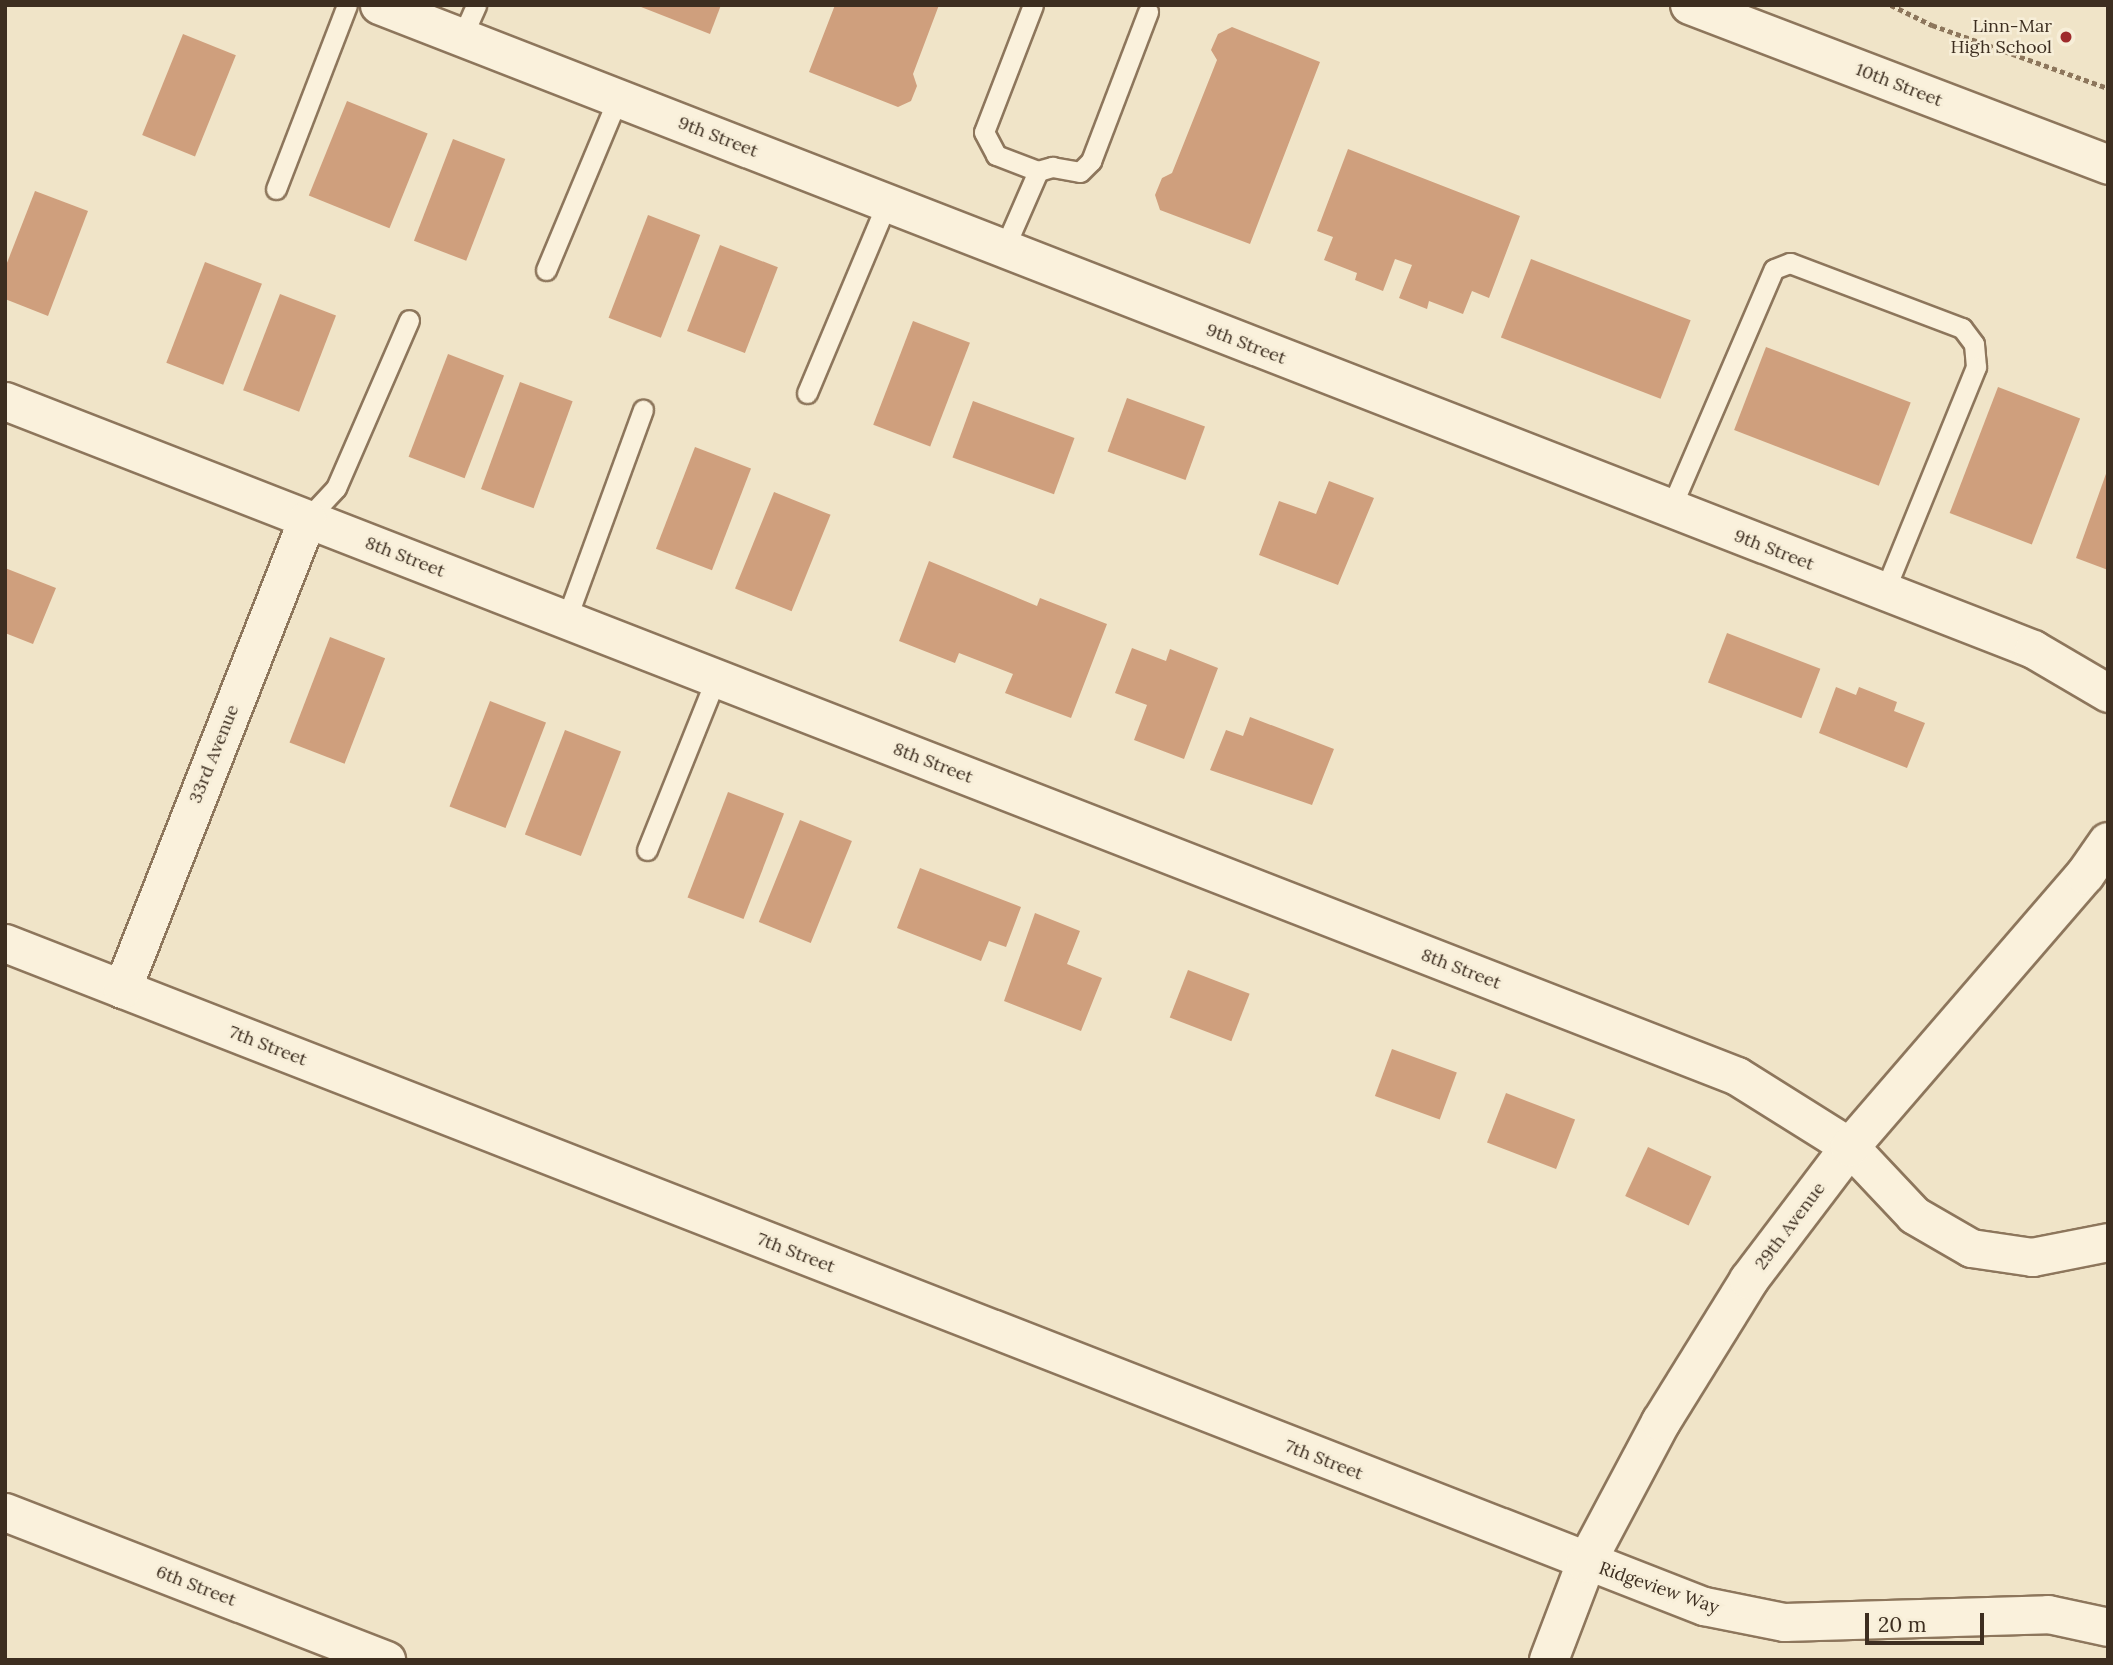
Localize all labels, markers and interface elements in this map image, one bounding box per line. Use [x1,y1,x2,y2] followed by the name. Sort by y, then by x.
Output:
[1951,16,2052,58] place label: Linn-Mar High School
[2058,29,2074,45] marker: Linn-Mar High School
[1853,59,1945,111] street label: 10th Street
[675,112,761,162] street label: 9th Street
[1203,319,1289,369] street label: 9th Street
[1731,525,1817,575] street label: 9th Street
[362,532,448,582] street label: 8th Street
[184,702,244,806] street label: 33rd Avenue
[890,738,976,788] street label: 8th Street
[1418,944,1504,994] street label: 8th Street
[226,1021,310,1071] street label: 7th Street
[1750,1178,1830,1274] street label: 29th Avenue
[754,1228,838,1278] street label: 7th Street
[1282,1435,1366,1485] street label: 7th Street
[1596,1557,1722,1619] street label: Ridgeview Way
[153,1561,239,1611] street label: 6th Street
[1868,1598,1987,1642] scale bar
[1878,1611,1927,1638] text: 20 m

